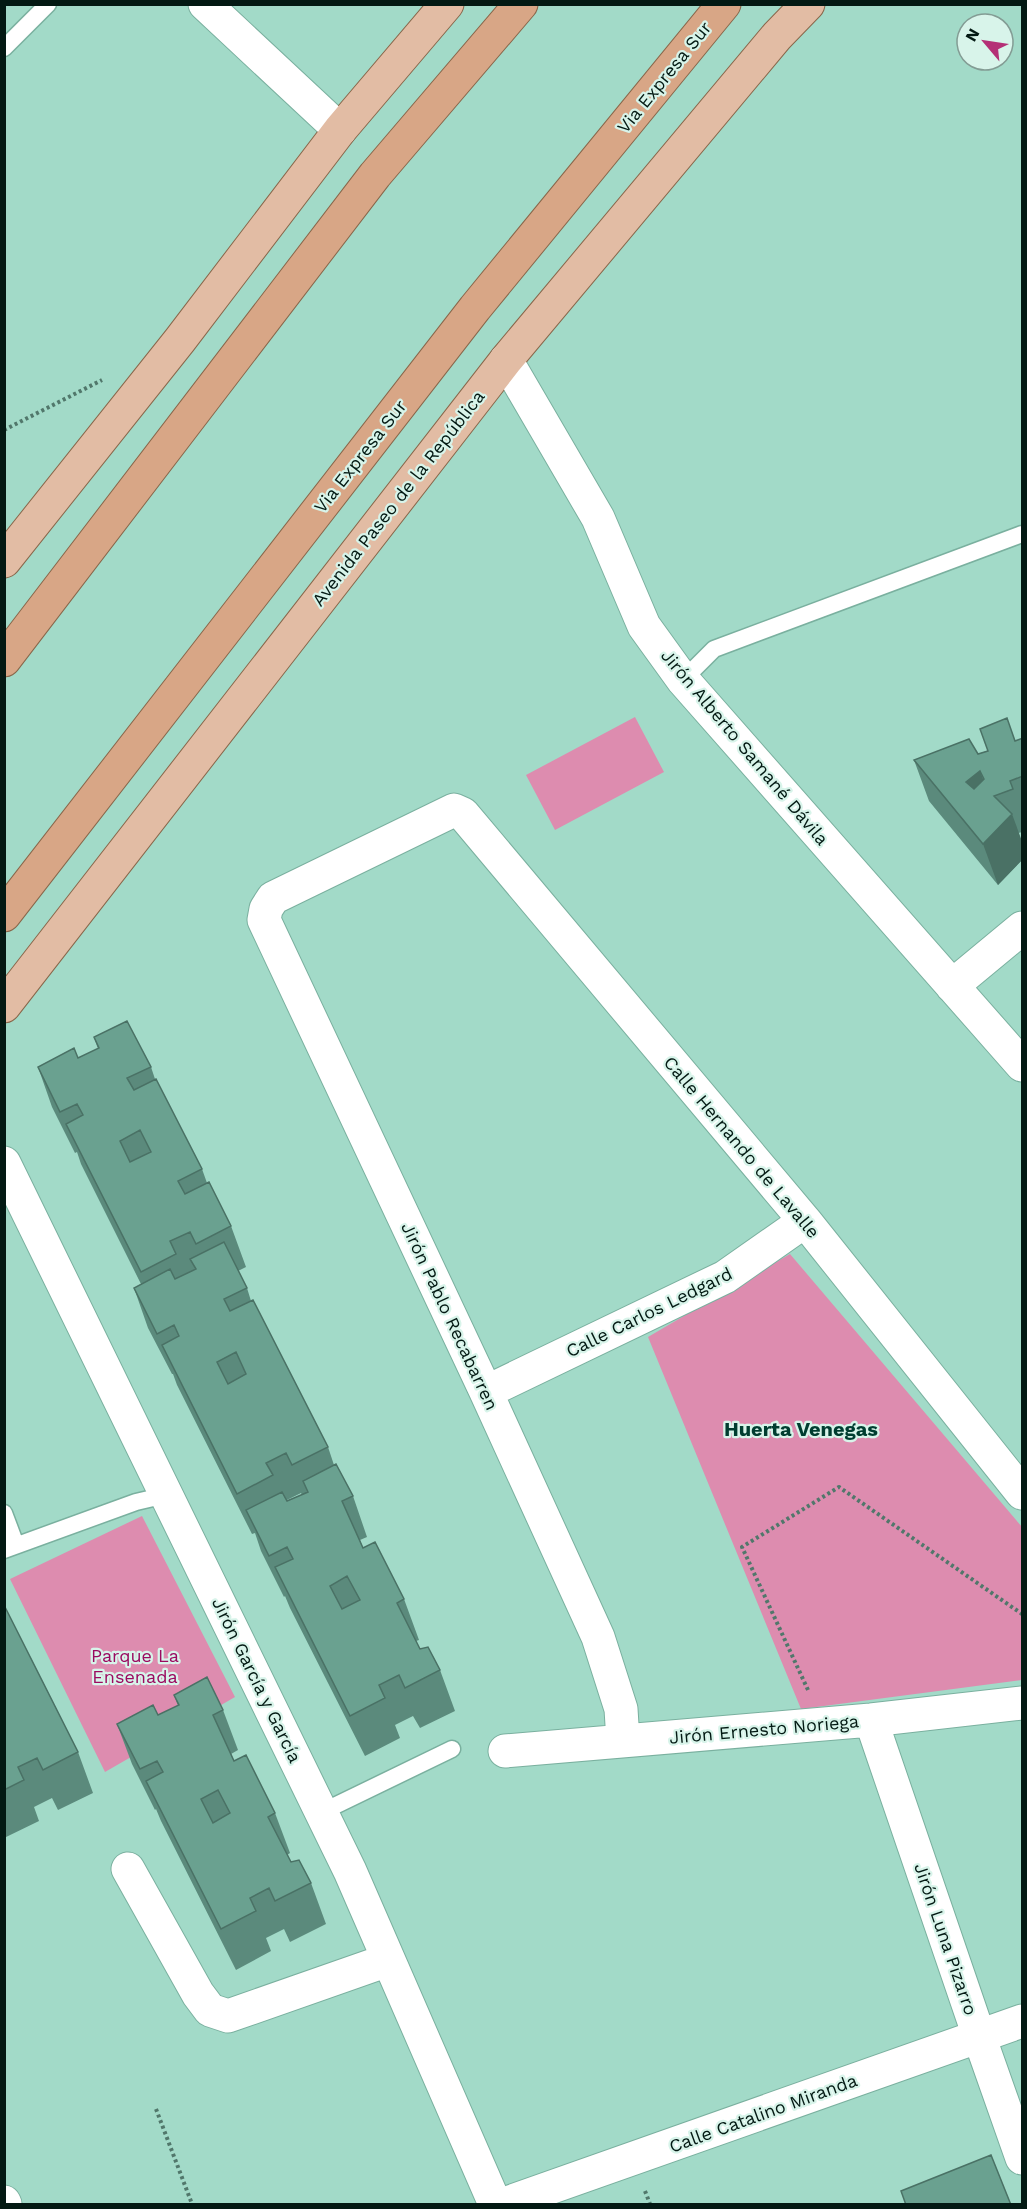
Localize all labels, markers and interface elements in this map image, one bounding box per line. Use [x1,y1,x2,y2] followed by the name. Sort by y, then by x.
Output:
[955,12,1015,72] north arrow
[613,17,715,137] street label: Via Expresa Sur
[961,25,984,45] text: N
[307,386,489,610] street label: Avenida Paseo de la República
[309,395,411,517] street label: Via Expresa Sur
[657,645,833,849] street label: Jirón Alberto Samané Dávila
[660,1052,824,1242] street label: Calle Hernando de Lavalle
[397,1219,503,1413] street label: Jirón Pablo Recabarren
[563,1263,735,1361] street label: Calle Carlos Ledgard
[724,1417,878,1441] district label: Huerta Venegas
[208,1594,306,1766] street label: Jirón García y García
[91,1645,179,1687] park label: Parque La Ensenada
[668,1710,860,1748] street label: Jirón Ernesto Noriega
[910,1860,982,2018] street label: Jirón Luna Pizarro
[666,2069,860,2157] street label: Calle Catalino Miranda

